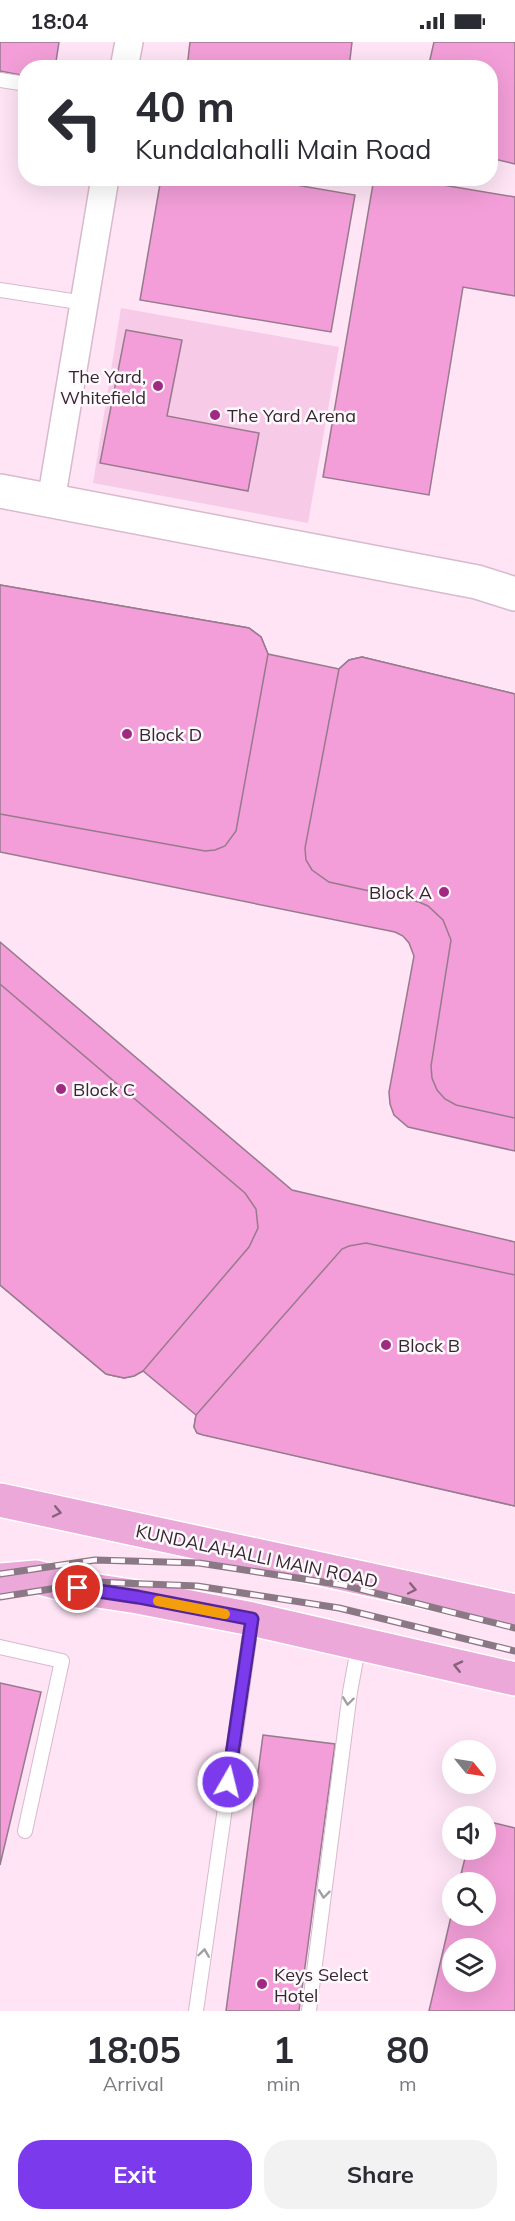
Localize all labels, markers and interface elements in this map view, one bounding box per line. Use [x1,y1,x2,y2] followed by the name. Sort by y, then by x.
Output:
[30,7,88,35] text: 18:04
[135,80,235,133] text: 40 m
[36,84,114,162] icon: left
[135,132,431,166] text: Kundalahalli Main Road
[60,365,146,409] place label: The Yard, Whitefield
[151,379,165,393] marker: The Yard, Whitefield
[227,404,356,427] place label: The Yard Arena
[208,408,222,422] marker: The Yard Arena
[139,723,202,746] place label: Block D
[120,727,134,741] marker: Block D
[369,881,432,904] place label: Block A
[437,885,451,899] marker: Block A
[73,1078,135,1101] place label: Block C
[54,1082,68,1096] marker: Block C
[398,1334,460,1357] place label: Block B
[379,1338,393,1352] marker: Block B
[52,1505,62,1518] one-way arrow
[134,1519,380,1593] street label: KUNDALAHALLI MAIN ROAD
[52,1562,103,1613] pin
[61,1571,94,1604] icon: arrive
[407,1582,417,1595] one-way arrow
[453,1660,463,1673] one-way arrow
[343,1696,355,1706] one-way arrow
[442,1740,496,1794] north arrow
[442,1740,496,1992] map controls
[196,1750,260,1814] position arrow
[442,1806,496,1860] button: sound
[442,1872,496,1926] button: search
[318,1890,331,1899] one-way arrow
[442,1938,496,1992] button: layers
[198,1948,210,1958] one-way arrow
[274,1963,368,2007] place label: Keys Select Hotel
[255,1977,269,1991] marker: Keys Select Hotel
[86,2027,181,2072] text: 18:05
[273,2027,294,2072] text: 1
[386,2027,429,2072] text: 80
[103,2071,164,2096] text: Arrival
[267,2071,301,2096] text: min
[399,2071,417,2096] text: m
[18,2140,252,2209] button: Exit
[264,2140,497,2209] button: Share

